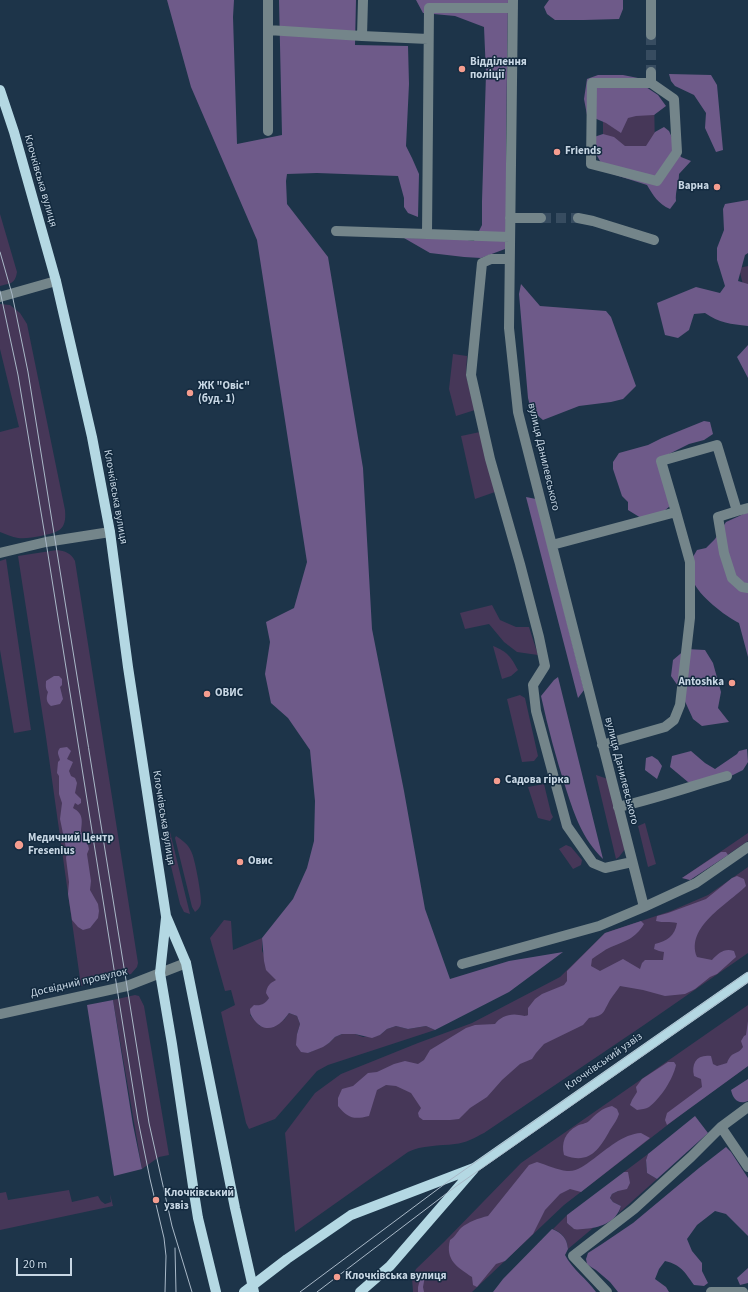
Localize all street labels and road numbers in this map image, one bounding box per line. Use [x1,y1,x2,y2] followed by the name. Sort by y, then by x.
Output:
[20,133,60,229] street label: Клочківська вулиця
[524,402,562,512] street label: вулиця Данилевського
[100,449,130,545] street label: Клочківська вулиця
[601,716,641,826] street label: вулиця Данилевського
[149,770,177,866] street label: Клочківська вулиця
[29,965,129,1001] street label: Досвідний провулок
[563,1030,645,1094] street label: Клочківський узвіз

